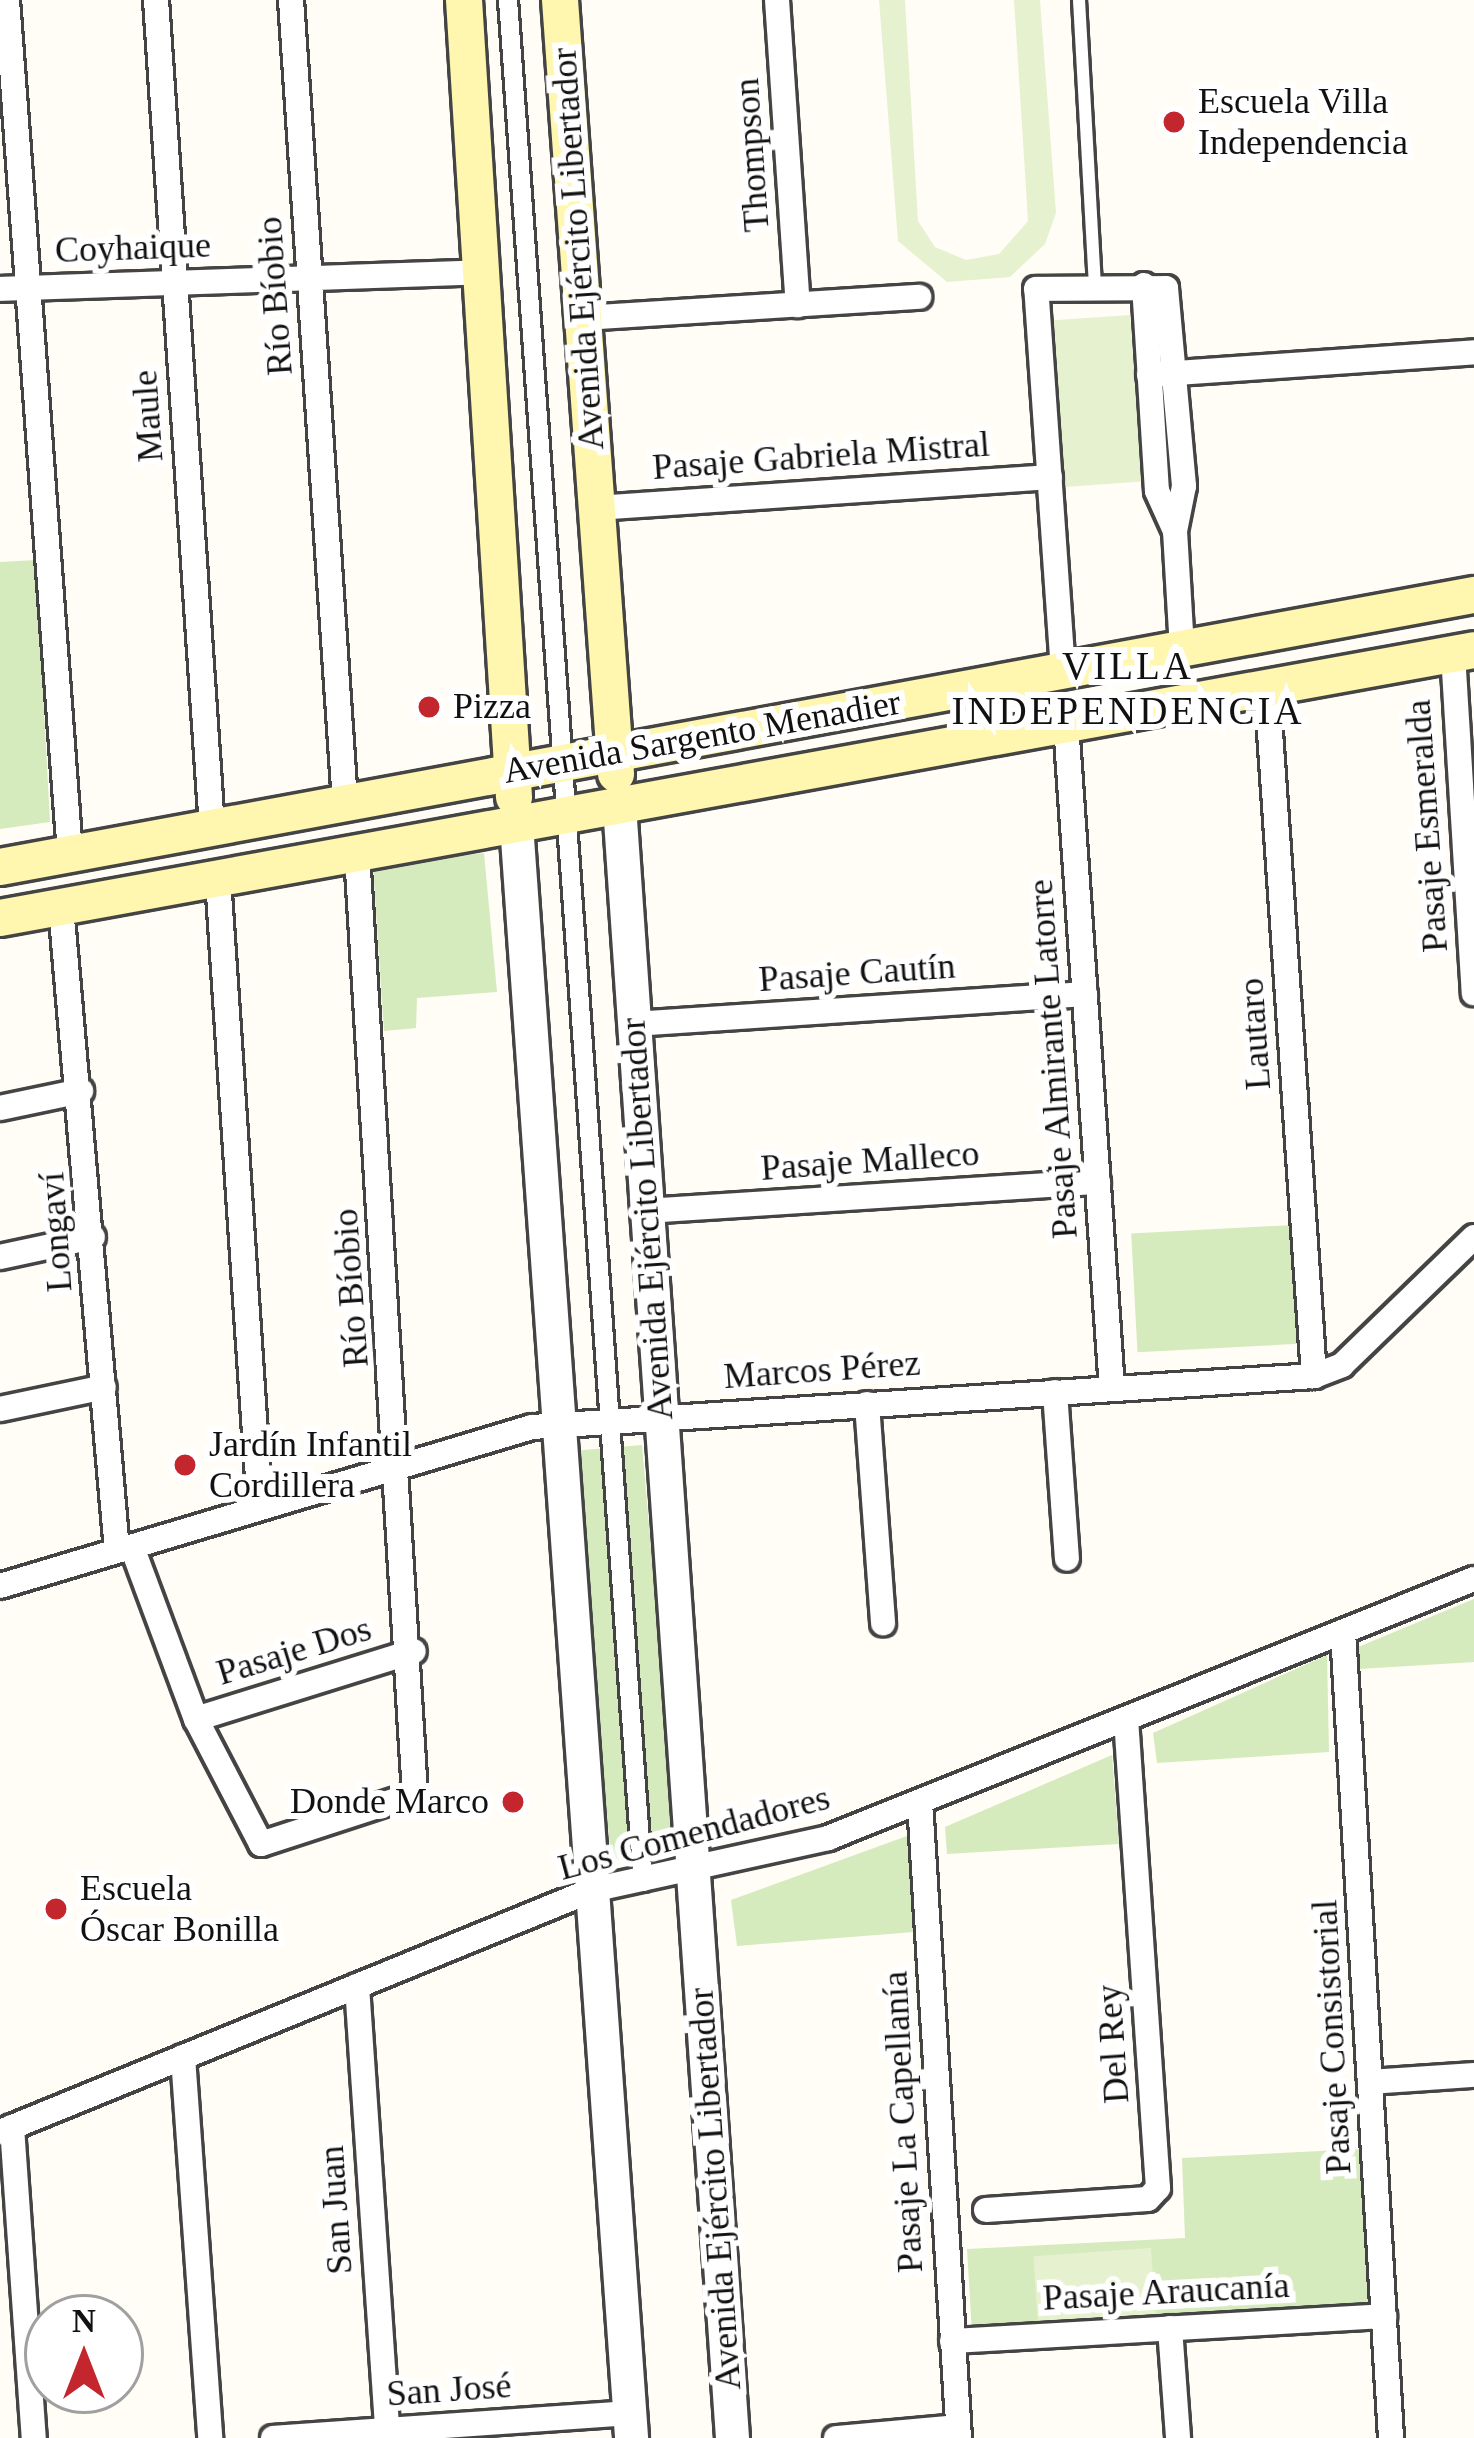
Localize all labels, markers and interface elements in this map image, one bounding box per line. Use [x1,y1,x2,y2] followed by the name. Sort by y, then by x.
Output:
[542,46,614,452] street label: Avenida Ejército Libertador
[725,77,779,233] street label: Thompson
[1198,79,1408,164] place label: Escuela Villa Independencia
[1161,109,1187,135] marker: Escuela Villa Independencia
[248,215,302,377] street label: Río Bíobio
[54,224,212,272] street label: Coyhaique
[123,369,173,463] street label: Maule
[651,423,991,489] street label: Pasaje Gabriela Mistral
[951,644,1305,735] district label: VILLA INDEPENDENCIA
[500,681,904,793] street label: Avenida Sargento Menadier
[453,685,531,729] place label: Pizza
[416,694,442,720] marker: Pizza
[1397,698,1457,954] street label: Pasaje Esmeralda
[1019,877,1087,1241] street label: Pasaje Almirante Latorre
[757,945,957,1001] street label: Pasaje Cautín
[1230,977,1280,1091] street label: Lautaro
[611,1016,683,1422] street label: Avenida Ejército Libertador
[759,1132,981,1190] street label: Pasaje Malleco
[30,1171,82,1293] street label: Longaví
[324,1207,378,1369] street label: Río Bíobio
[722,1342,922,1398] street label: Marcos Pérez
[209,1422,412,1507] place label: Jardín Infantil Cordillera
[172,1452,198,1478] marker: Jardín Infantil Cordillera
[212,1607,376,1695] street label: Pasaje Dos
[554,1776,834,1890] street label: Los Comendadores
[290,1780,489,1824] place label: Donde Marco
[500,1789,526,1815] marker: Donde Marco
[80,1866,279,1951] place label: Escuela Óscar Bonilla
[43,1896,69,1922] marker: Escuela Óscar Bonilla
[1303,1899,1361,2175] street label: Pasaje Consistorial
[874,1970,932,2274] street label: Pasaje La Capellanía
[1087,1983,1139,2105] street label: Del Rey
[679,1986,751,2392] street label: Avenida Ejército Libertador
[310,2144,362,2276] street label: San Juan
[1041,2264,1291,2320] street label: Pasaje Araucanía
[24,2294,144,2414] north arrow
[72,2303,96,2339] text: N
[385,2364,513,2416] street label: San José

